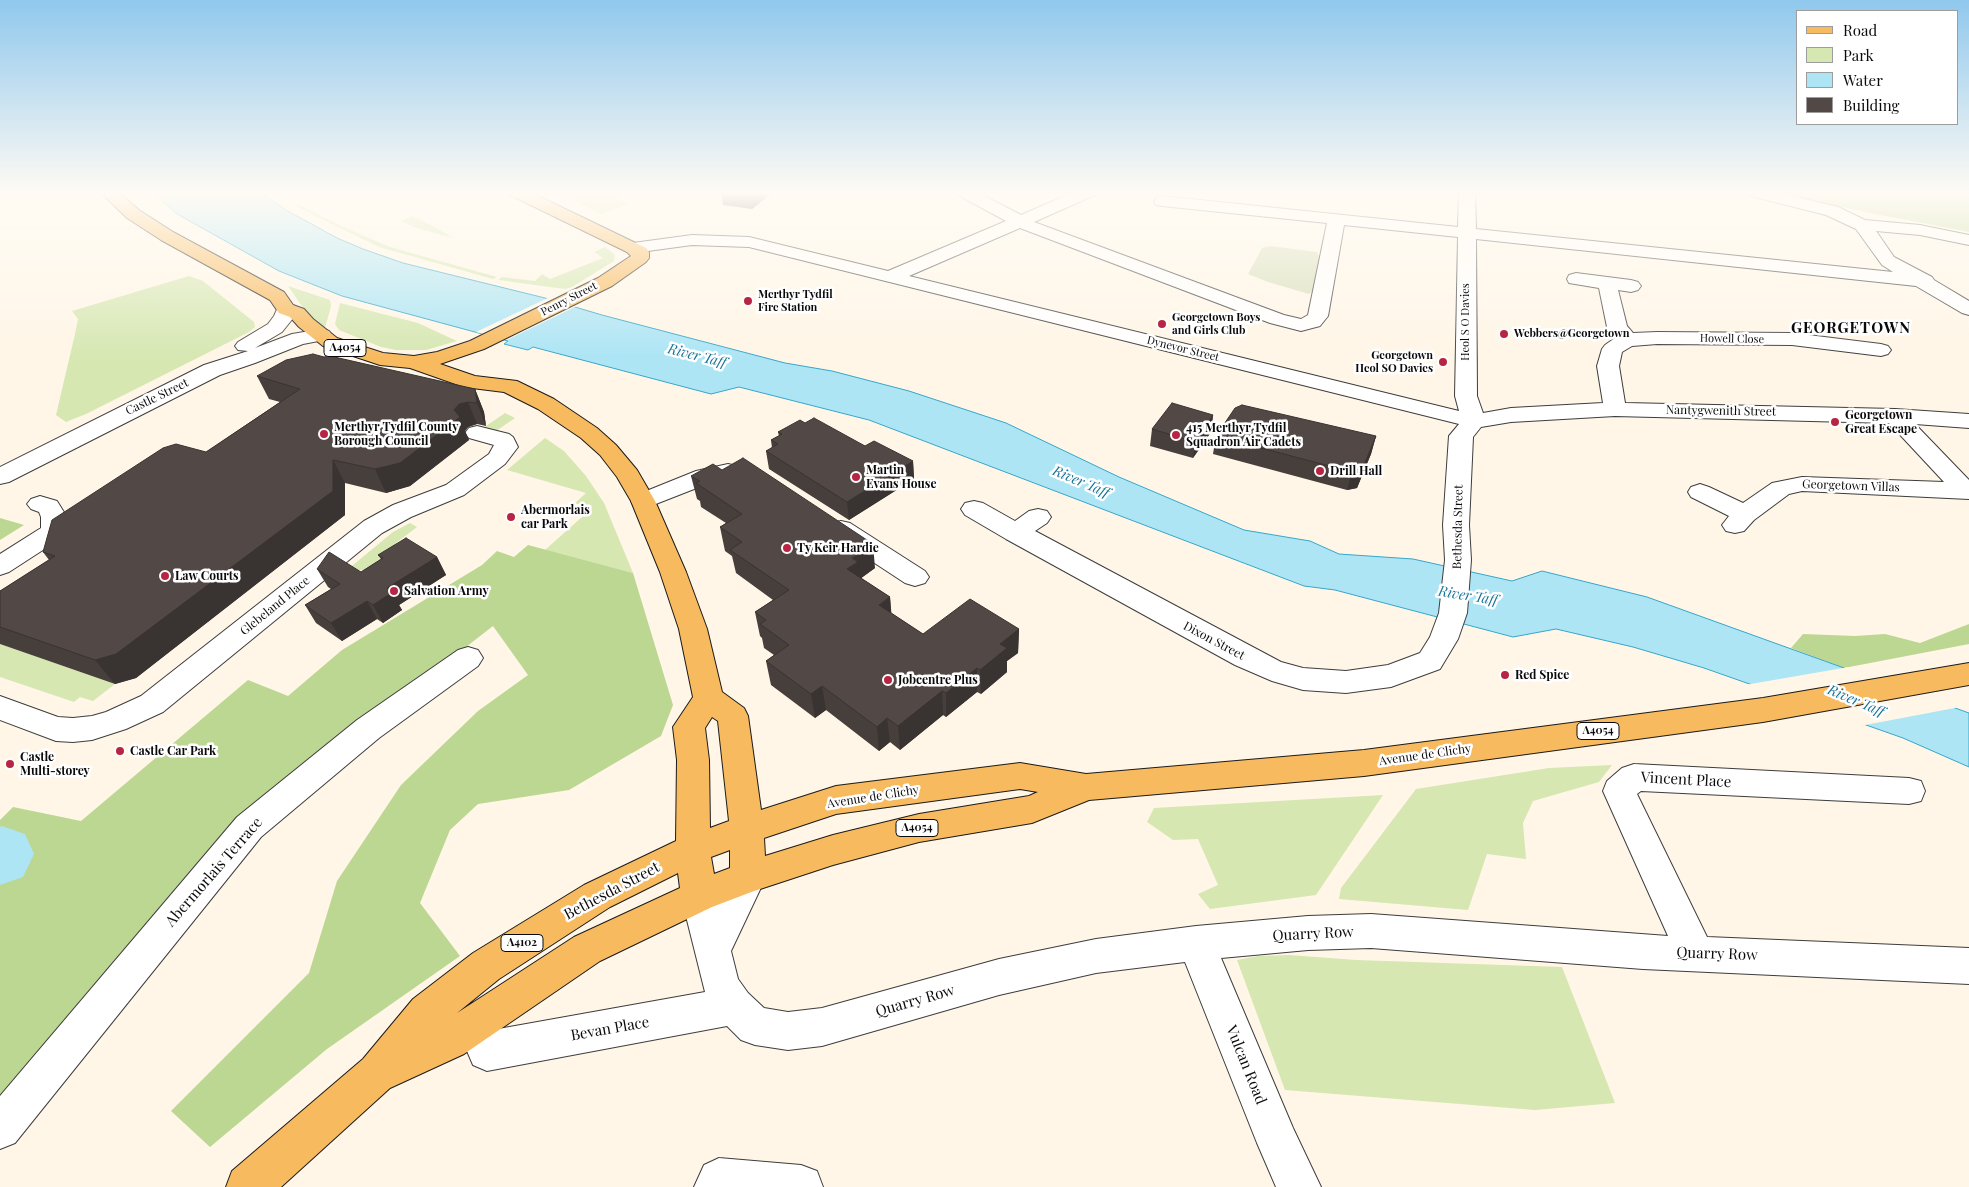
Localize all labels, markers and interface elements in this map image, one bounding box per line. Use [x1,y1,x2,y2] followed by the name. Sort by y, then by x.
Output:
[1796,10,1959,125] legend
[1843,20,1877,40] text: Road
[1843,45,1874,65] text: Park
[1843,70,1883,90] text: Water
[1843,95,1899,115] text: Building
[539,279,599,319] street label: Penry Street
[1459,283,1473,361] street label: Heol S O Davies
[758,288,833,314] place label: Merthyr Tydfil Fire Station
[742,295,754,307] marker: Merthyr Tydfil Fire Station
[1172,311,1260,337] place label: Georgetown Boys and Girls Club
[1156,318,1168,330] marker: Georgetown Boys and Girls Club
[1790,319,1912,337] district label: GEORGETOWN
[1514,327,1629,341] place label: Webbers@Georgetown
[1498,328,1510,340] marker: Webbers@Georgetown
[1700,332,1764,346] street label: Howell Close
[1145,334,1221,364] street label: Dynevor Street
[324,339,366,356] road number: A4054
[666,341,728,371] water label: River Taff
[1355,349,1433,375] place label: Georgetown Heol SO Davies
[1437,356,1449,368] marker: Georgetown Heol SO Davies
[123,376,191,418] street label: Castle Street
[1666,403,1776,419] street label: Nantygwenith Street
[1845,408,1917,436] place label: Georgetown Great Escape
[1829,416,1841,428] marker: Georgetown Great Escape
[334,420,459,448] place label: Merthyr Tydfil County Borough Council
[1186,421,1301,449] place label: 415 Merthyr Tydfil Squadron Air Cadets
[318,428,330,440] marker: Merthyr Tydfil County Borough Council
[1170,429,1182,441] marker: 415 Merthyr Tydfil Squadron Air Cadets
[866,463,936,491] place label: Martin Evans House
[1050,463,1112,501] water label: River Taff
[1330,464,1382,478] place label: Drill Hall
[1314,465,1326,477] marker: Drill Hall
[850,471,862,483] marker: Martin Evans House
[1802,477,1900,495] street label: Georgetown Villas
[1450,485,1466,569] street label: Bethesda Street
[521,503,590,531] place label: Abermorlais car Park
[505,511,517,523] marker: Abermorlais car Park
[797,541,879,555] place label: Ty Keir Hardie
[781,542,793,554] marker: Ty Keir Hardie
[175,569,239,583] place label: Law Courts
[159,570,171,582] marker: Law Courts
[237,574,313,638] street label: Glebeland Place
[1437,583,1499,609] water label: River Taff
[404,584,489,598] place label: Salvation Army
[388,585,400,597] marker: Salvation Army
[1181,619,1247,663] street label: Dixon Street
[1515,668,1569,682] place label: Red Spice
[1499,669,1511,681] marker: Red Spice
[898,673,978,687] place label: Jobcentre Plus
[882,674,894,686] marker: Jobcentre Plus
[1825,682,1887,720] water label: River Taff
[1577,722,1619,739] road number: A4054
[1378,741,1472,769] street label: Avenue de Clichy
[130,744,216,758] place label: Castle Car Park
[114,745,126,757] marker: Castle Car Park
[20,750,90,778] place label: Castle Multi-storey
[4,758,16,770] marker: Castle Multi-storey
[1640,769,1732,791] street label: Vincent Place
[826,783,920,811] street label: Avenue de Clichy
[162,814,266,930] street label: Abermorlais Terrace
[896,820,938,836] road number: A4054
[561,858,663,924] street label: Bethesda Street
[1272,923,1354,945] street label: Quarry Row
[501,934,543,951] road number: A4102
[1676,944,1758,964] street label: Quarry Row
[873,981,957,1021] street label: Quarry Row
[569,1013,651,1045] street label: Bevan Place
[1222,1023,1270,1107] street label: Vulcan Road

